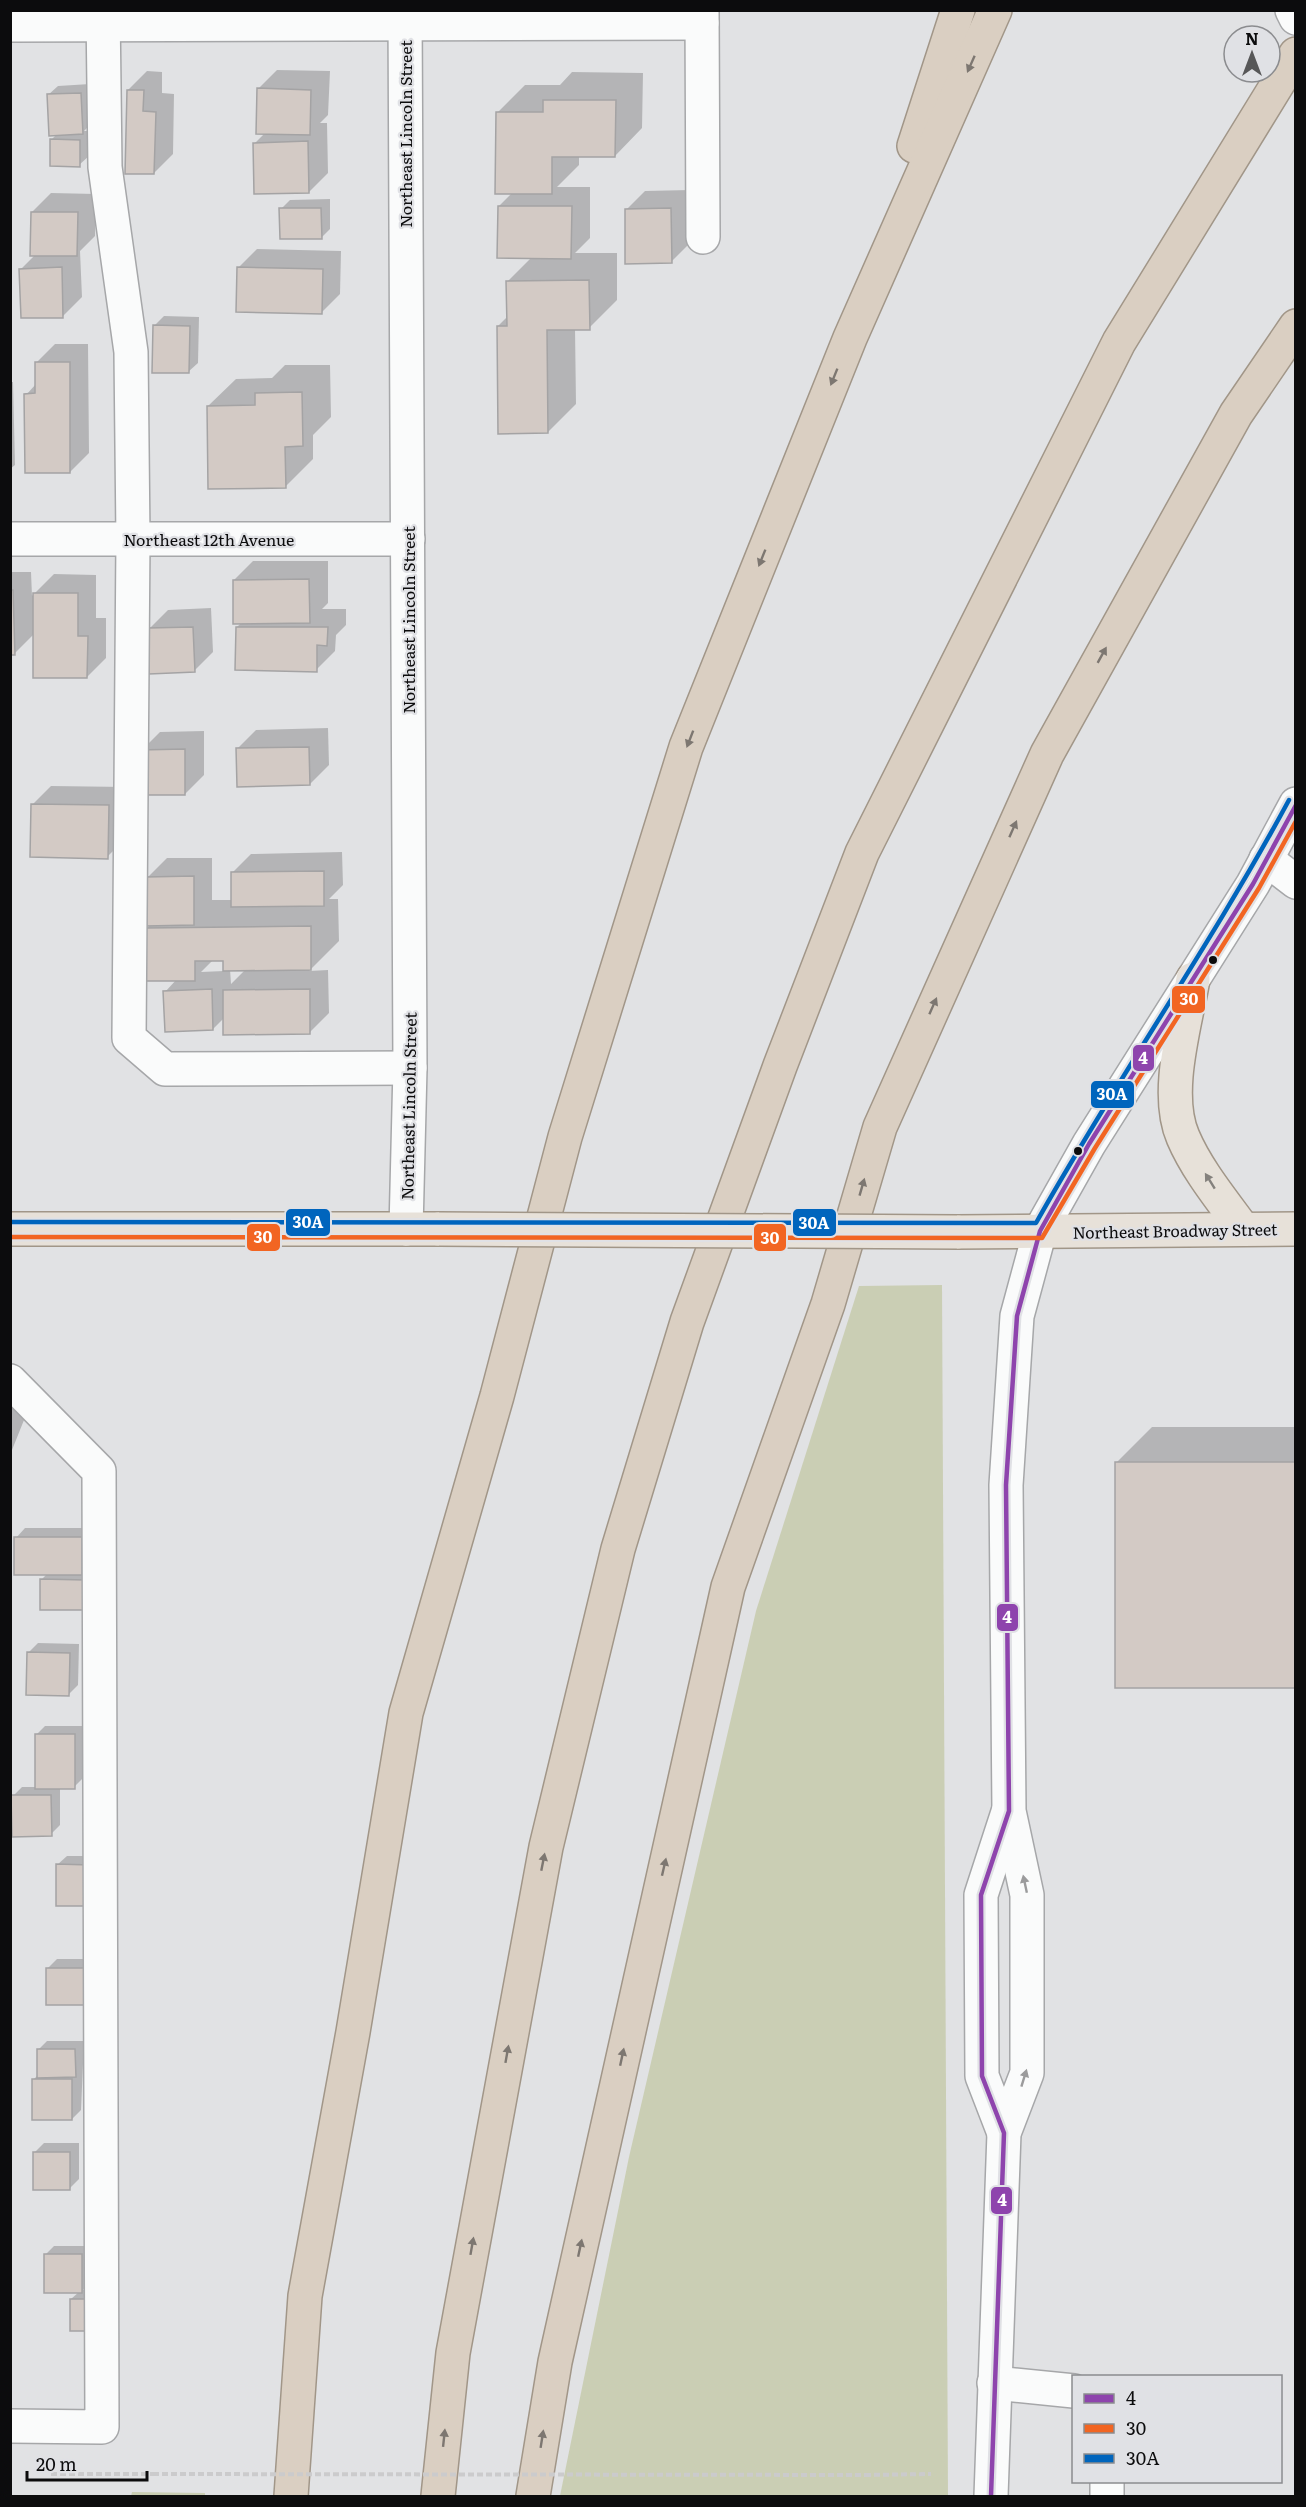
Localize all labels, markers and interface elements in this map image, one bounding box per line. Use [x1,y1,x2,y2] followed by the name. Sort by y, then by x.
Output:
[1222,24,1282,84] north arrow
[1245,26,1259,50] text: N
[393,40,417,228] street label: Northeast Lincoln Street
[966,55,975,72] one-way arrow
[829,368,839,386] one-way arrow
[396,526,420,714] street label: Northeast Lincoln Street
[124,527,294,551] street label: Northeast 12th Avenue
[757,549,766,567] one-way arrow
[1097,646,1107,663] one-way arrow
[684,730,694,748] one-way arrow
[1008,819,1018,837] one-way arrow
[1207,954,1219,966] unlabelled marker
[1171,985,1206,1014] line badge: 30
[1180,986,1199,1010] text: 30
[929,998,938,1015] one-way arrow
[394,1011,422,1200] street label: Northeast Lincoln Street
[1132,1044,1155,1072] line badge: 4
[1138,1045,1148,1069] text: 4
[1090,1080,1135,1109] line badge: 30A
[1097,1081,1127,1105] text: 30A
[1072,1145,1084,1157] unlabelled marker
[1204,1173,1215,1190] one-way arrow
[858,1178,867,1196] one-way arrow
[285,1208,331,1237] line badge: 30A
[792,1208,837,1237] line badge: 30A
[293,1209,323,1233] text: 30A
[799,1210,829,1234] text: 30A
[1072,1216,1278,1244] street label: Northeast Broadway Street
[246,1223,281,1252] line badge: 30
[753,1223,787,1252] line badge: 30
[254,1224,273,1248] text: 30
[761,1225,780,1249] text: 30
[996,1603,1019,1632] line badge: 4
[1002,1604,1012,1628] text: 4
[539,1852,548,1871] one-way arrow
[660,1857,669,1876] one-way arrow
[1020,1874,1029,1893] one-way arrow
[503,2044,512,2063] one-way arrow
[617,2048,627,2066] one-way arrow
[1020,2069,1029,2087] one-way arrow
[990,2186,1013,2215] line badge: 4
[997,2187,1007,2211] text: 4
[468,2236,477,2255] one-way arrow
[576,2238,585,2257] one-way arrow
[1072,2375,1282,2483] legend
[1126,2384,1136,2411] text: 4
[1126,2414,1146,2441] text: 30
[439,2429,449,2448] one-way arrow
[538,2429,547,2448] one-way arrow
[27,2444,147,2482] scale bar
[1126,2444,1159,2471] text: 30A
[36,2450,77,2477] text: 20 m

